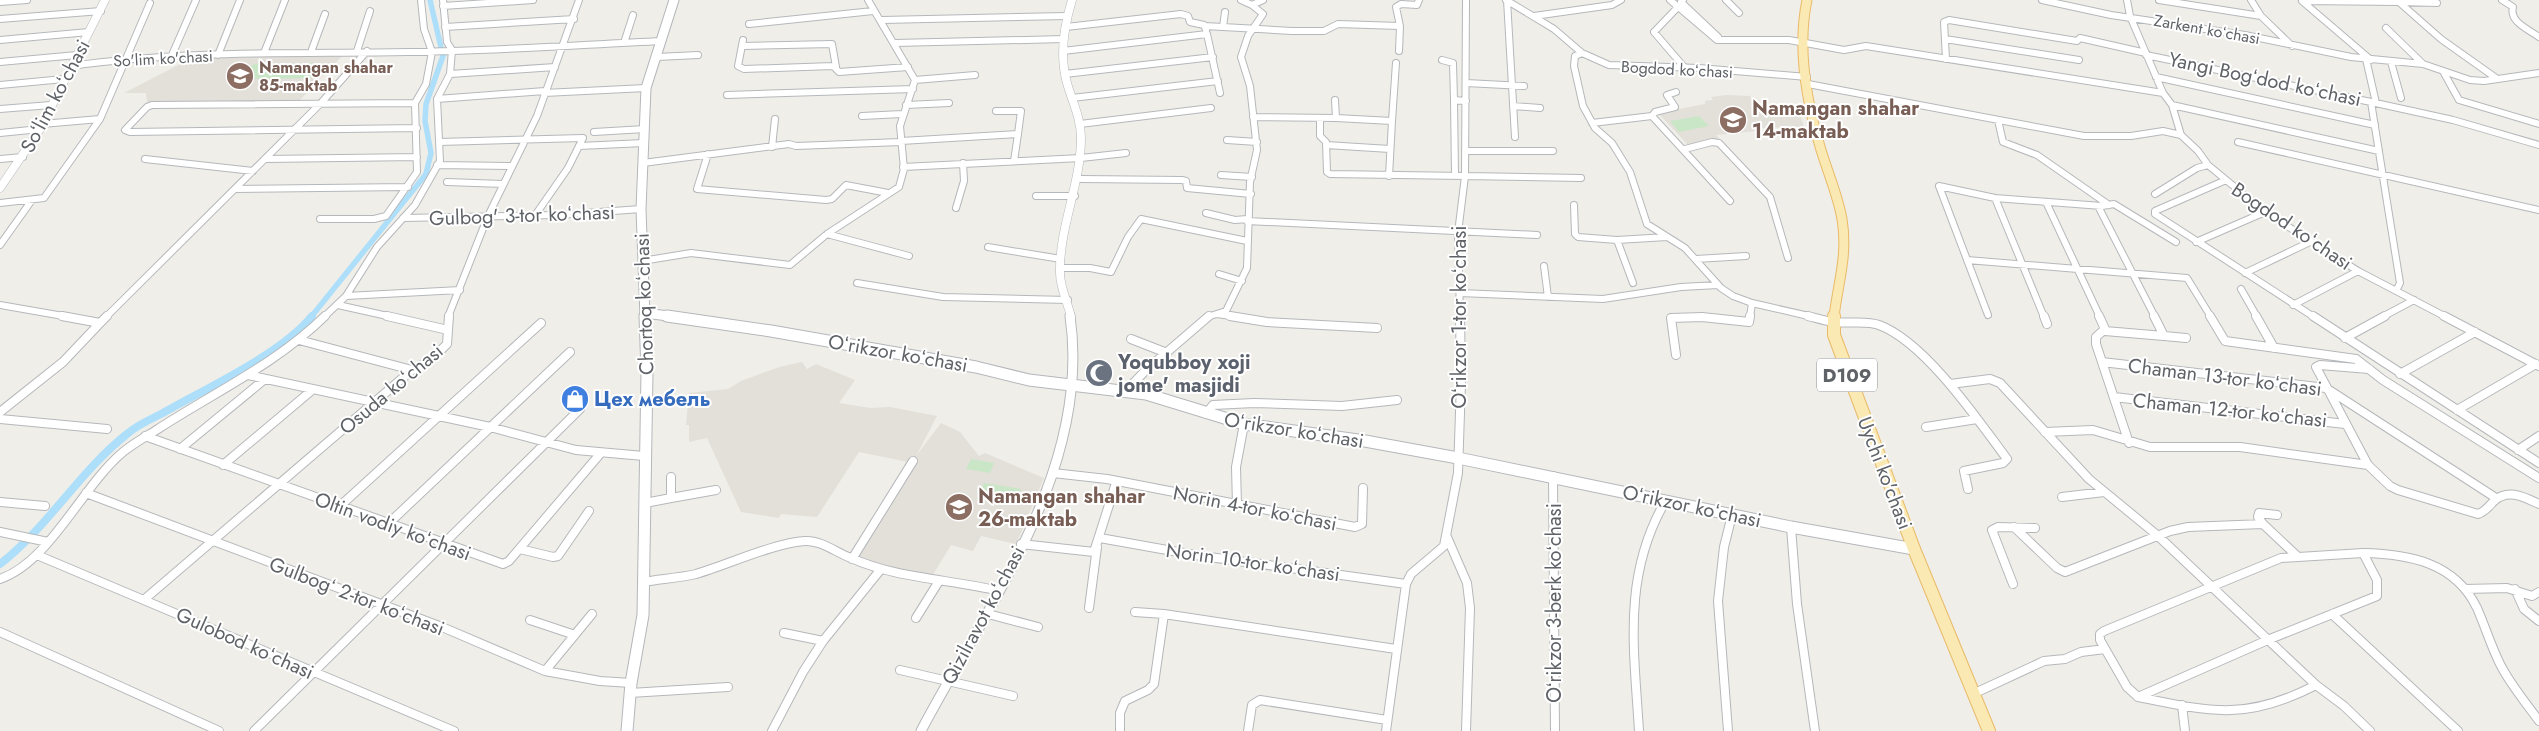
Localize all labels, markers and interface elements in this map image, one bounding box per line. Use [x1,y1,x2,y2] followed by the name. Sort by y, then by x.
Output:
[2152,9,2262,50] street label: Zarkent koʻchasi
[13,34,97,158] street label: Soʻlim koʻchasi
[113,44,213,73] street label: So'lim ko'chasi
[2166,45,2364,114] street label: Yangi Bogʻdod koʻchasi
[1620,55,1734,84] street label: Bogdod koʻchasi
[259,56,393,97] place label: Namangan shahar 85-maktab
[225,61,255,91] school or university icon: Namangan shahar 85-maktab
[1752,94,1920,146] place label: Namangan shahar 14-maktab
[1718,105,1748,135] school or university icon: Namangan shahar 14-maktab
[2226,175,2358,278] street label: Bogdod koʻchasi
[429,198,615,233] street label: Gulbog' 3-tor koʻchasi
[1445,226,1474,408] street label: Oʻrikzor 1-tor koʻchasi
[628,233,661,375] street label: Chortoq koʻchasi
[826,327,970,380] street label: Oʻrikzor koʻchasi
[333,337,450,442] street label: Osuda koʻchasi
[1116,348,1251,400] place label: Yoqubboy xoji jome' masjidi
[2126,351,2324,404] street label: Chaman 13-tor koʻchasi
[1084,358,1114,388] mosque icon: Yoqubboy xoji jome' masjidi
[1817,358,1877,392] road number: D109
[560,384,590,414] shop icon: Цех мебель
[594,385,711,414] place label: Цех мебель
[2131,386,2329,435] street label: Chaman 12-tor koʻchasi
[1222,405,1366,456] street label: Oʻrikzor koʻchasi
[1850,413,1919,534] street label: Uychi ko'chasi
[1171,478,1339,539] street label: Norin 4-tor koʻchasi
[1620,478,1764,535] street label: Oʻrikzor koʻchasi
[978,482,1146,534] place label: Namangan shahar 26-maktab
[311,485,475,568] street label: Oltin vodiy koʻchasi
[944,492,974,522] school or university icon: Namangan shahar 26-maktab
[1540,503,1569,703] street label: Oʻrikzor 3-berk koʻchasi
[1164,536,1342,589] street label: Norin 10-tor koʻchasi
[935,541,1032,690] street label: Qizilravot koʻchasi
[265,550,449,643] street label: Gulbogʻ 2-tor koʻchasi
[171,600,318,687] street label: Gulobod koʻchasi

